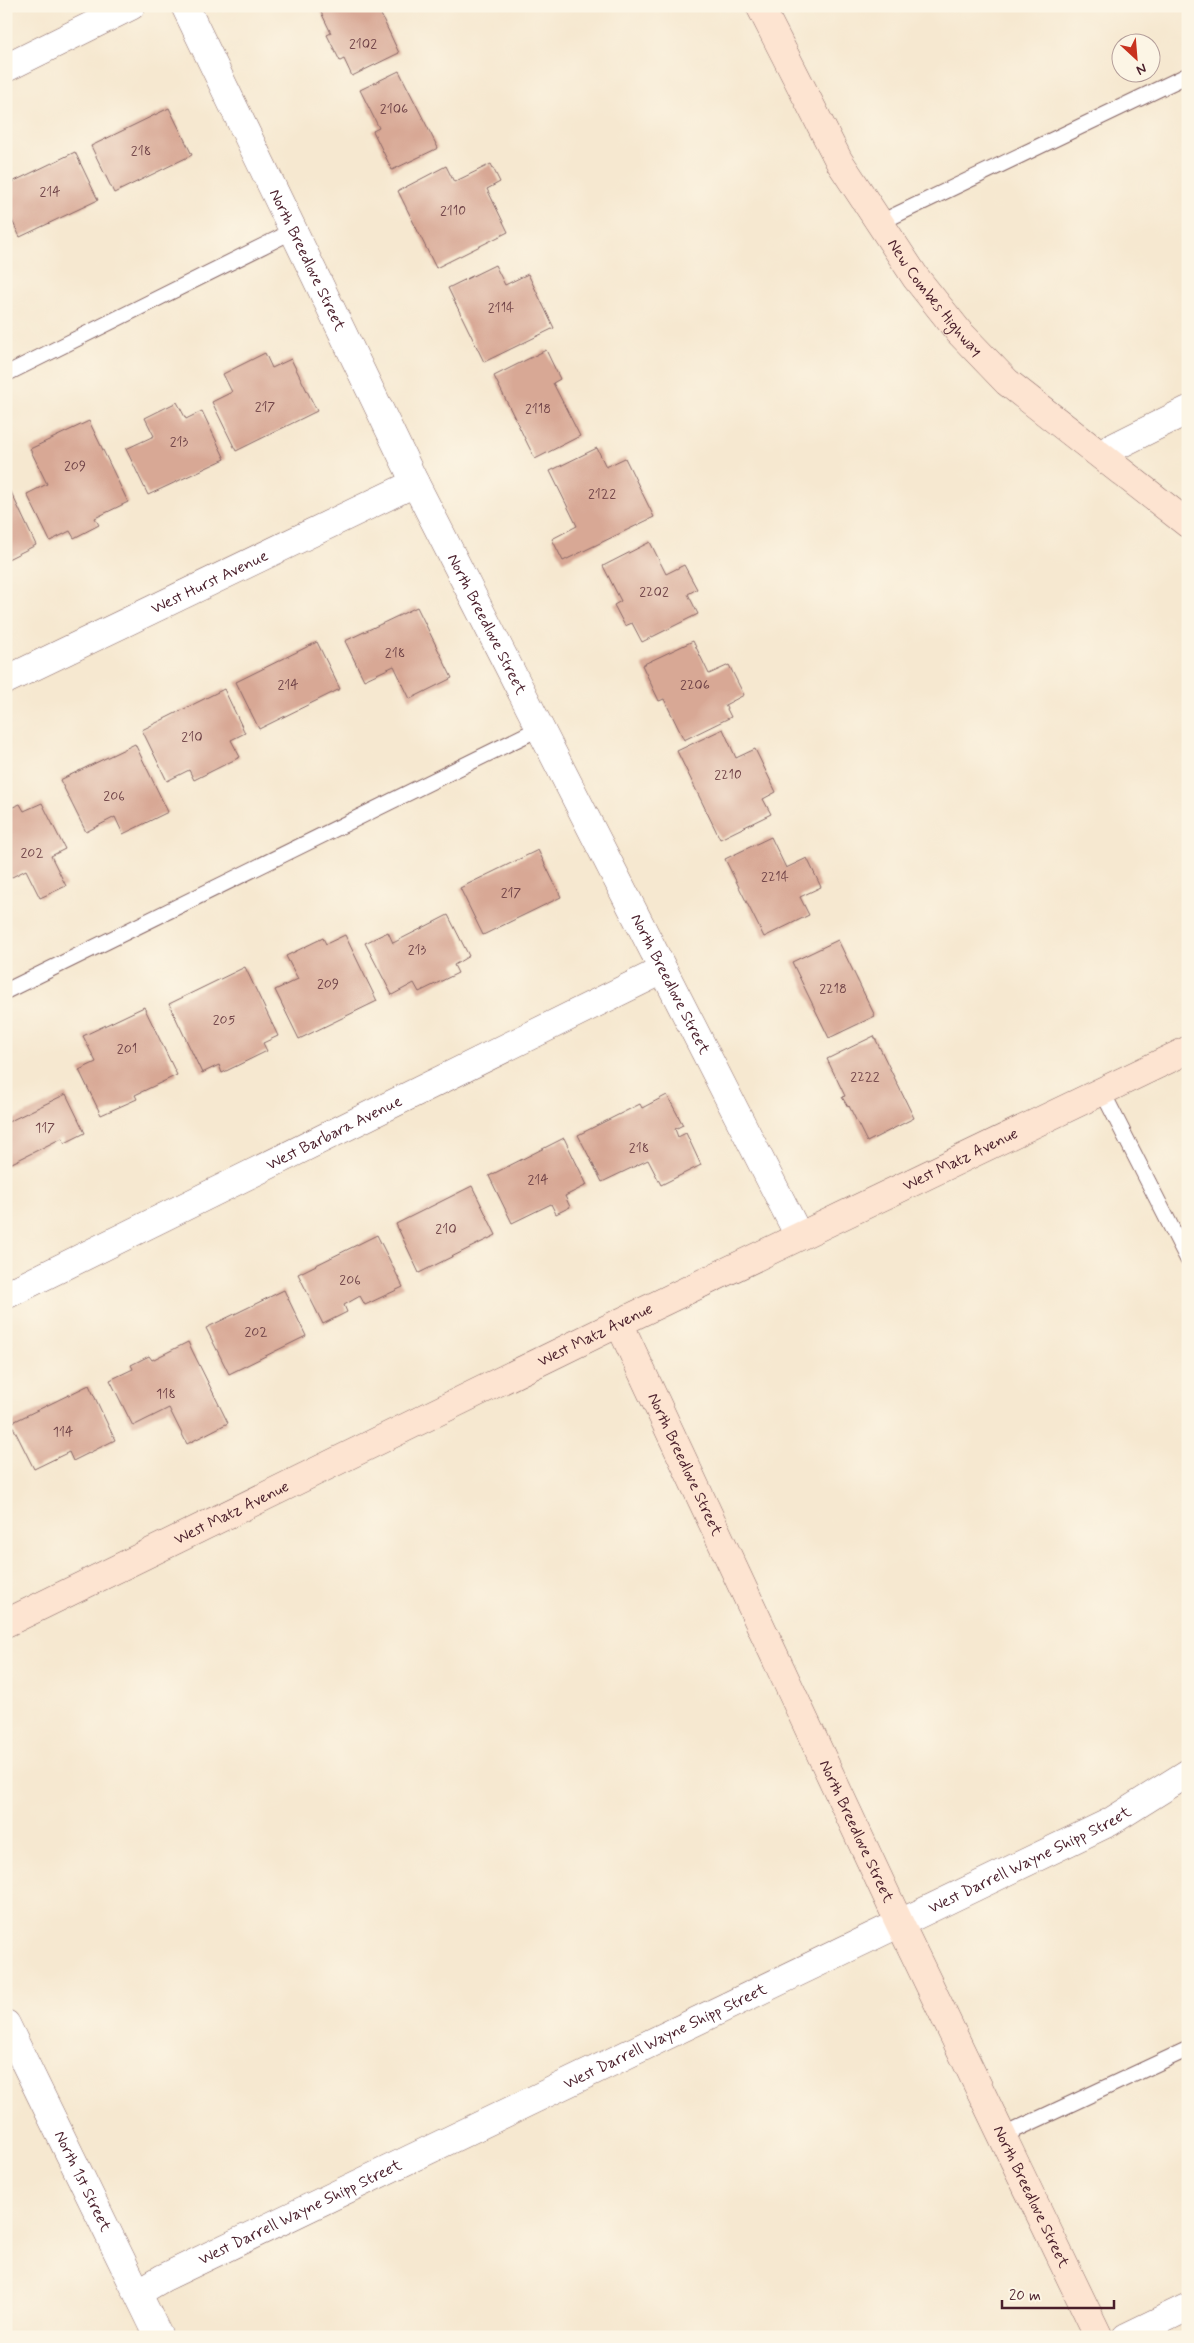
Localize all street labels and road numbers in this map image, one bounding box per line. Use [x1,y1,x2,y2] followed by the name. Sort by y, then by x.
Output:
[264,186,351,335] street label: North Breedlove Street
[883,235,987,361] street label: New Combes Highway
[148,545,272,619] street label: West Hurst Avenue
[442,550,532,699] street label: North Breedlove Street
[626,910,715,1058] street label: North Breedlove Street
[263,1090,406,1175] street label: West Barbara Avenue
[899,1123,1021,1196] street label: West Matz Avenue
[534,1298,656,1372] street label: West Matz Avenue
[643,1390,728,1540] street label: North Breedlove Street
[170,1476,292,1550] street label: West Matz Avenue
[814,1756,899,1906] street label: North Breedlove Street
[925,1801,1135,1918] street label: West Darrell Wayne Shipp Street
[560,1978,771,2094] street label: West Darrell Wayne Shipp Street
[988,2122,1075,2272] street label: North Breedlove Street
[49,2127,117,2236] street label: North 1st Street
[195,2154,406,2270] street label: West Darrell Wayne Shipp Street

